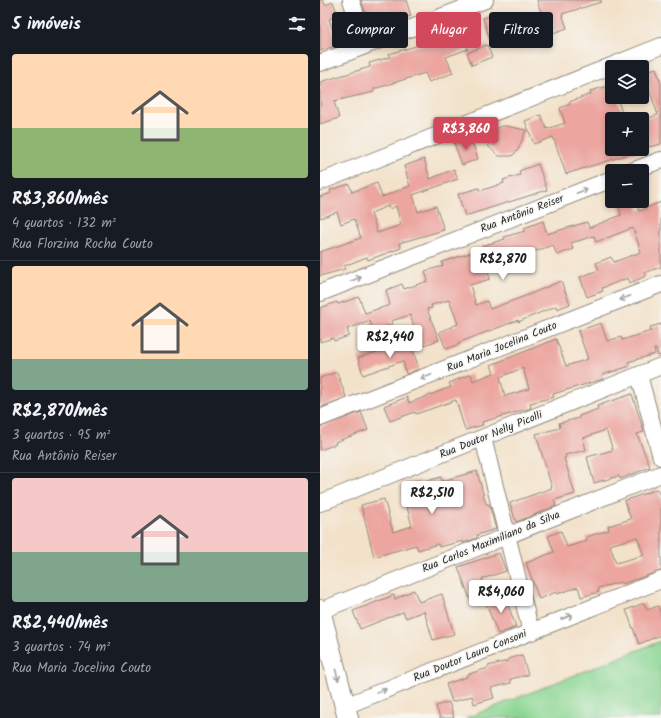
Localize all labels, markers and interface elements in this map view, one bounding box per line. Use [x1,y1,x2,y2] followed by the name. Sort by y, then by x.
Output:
[12,11,81,38] text: 5 imóveis
[332,12,408,48] chip: Comprar
[416,12,481,48] chip: Alugar
[489,12,553,48] chip: Filtros
[286,13,308,35] icon: filters
[605,60,649,208] map controls
[605,60,649,104] button: layers
[124,80,196,152] icon: home
[605,112,649,156] button: +
[429,117,503,151] pin: R$3,860
[442,119,490,140] text: R$3,860
[605,164,649,208] button: −
[12,186,108,213] text: R$3,860/mês
[575,186,587,194] one-way arrow
[478,189,568,238] street label: Rua Antônio Reiser
[12,213,116,234] text: 4 quartos · 132 m²
[12,234,153,255] text: Rua Florzina Rocha Couto
[466,247,540,281] pin: R$2,870
[480,249,526,270] text: R$2,870
[350,274,362,282] one-way arrow
[124,292,196,364] icon: home
[619,295,631,303] one-way arrow
[444,317,560,377] street label: Rua Maria Jocelina Couto
[353,325,427,359] pin: R$2,440
[366,327,414,348] text: R$2,440
[420,373,432,381] one-way arrow
[12,398,108,425] text: R$2,870/mês
[437,406,546,464] street label: Rua Doutor Nelly Picolli
[12,425,110,446] text: 3 quartos · 95 m²
[12,446,116,467] text: Rua Antônio Reiser
[395,481,469,515] pin: R$2,510
[410,483,454,504] text: R$2,510
[124,504,196,576] icon: home
[419,506,563,578] street label: Rua Carlos Maximiliano da Silva
[464,580,538,614] pin: R$4,060
[478,582,524,603] text: R$4,060
[12,610,108,637] text: R$2,440/mês
[560,613,572,621] one-way arrow
[411,625,530,687] street label: Rua Doutor Lauro Consoni
[12,637,110,658] text: 3 quartos · 74 m²
[12,658,151,679] text: Rua Maria Jocelina Couto
[334,668,341,681] one-way arrow
[375,687,387,695] one-way arrow

